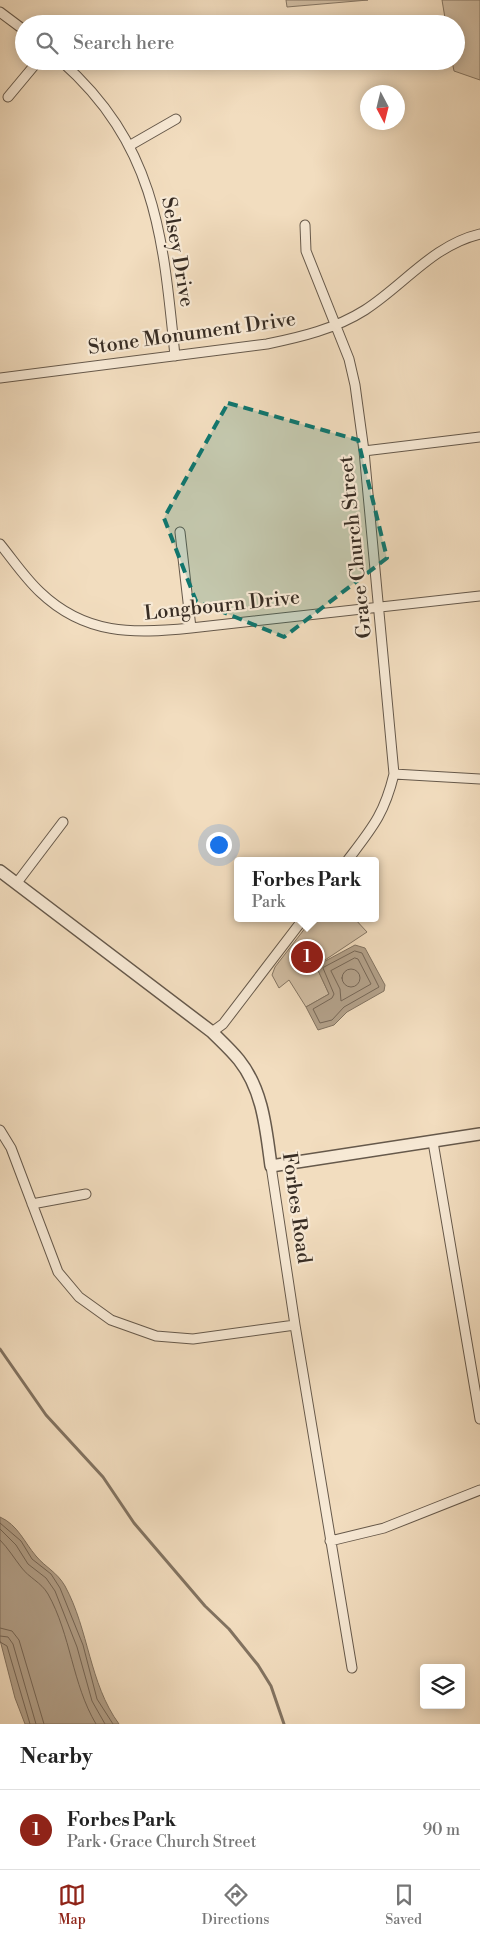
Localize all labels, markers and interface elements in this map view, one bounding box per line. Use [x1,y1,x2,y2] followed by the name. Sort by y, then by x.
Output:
[15,15,465,70] search box
[33,29,61,57] icon: search
[73,31,174,55] text: Search here
[360,85,405,130] north arrow
[155,195,199,309] street label: Selsey Drive
[86,307,298,361] street label: Stone Monument Drive
[334,454,378,640] street label: Grace Church Street
[143,585,301,627] street label: Longbourn Drive
[206,832,232,858] your location
[234,857,379,922] popup
[252,868,361,892] text: Forbes Park
[252,892,285,912] text: Park
[291,938,323,976] pin: 1
[276,1151,316,1266] street label: Forbes Road
[420,1664,465,1709] map controls
[420,1664,465,1709] button: layers
[20,1744,93,1770] text: Nearby
[67,1808,176,1832] text: Forbes Park
[32,1820,40,1840] text: 1
[422,1820,460,1840] text: 90 m
[67,1832,256,1852] text: Park · Grace Church Street
[58,1881,86,1929] tab: Map
[202,1881,269,1929] tab: Directions
[385,1881,422,1929] tab: Saved

